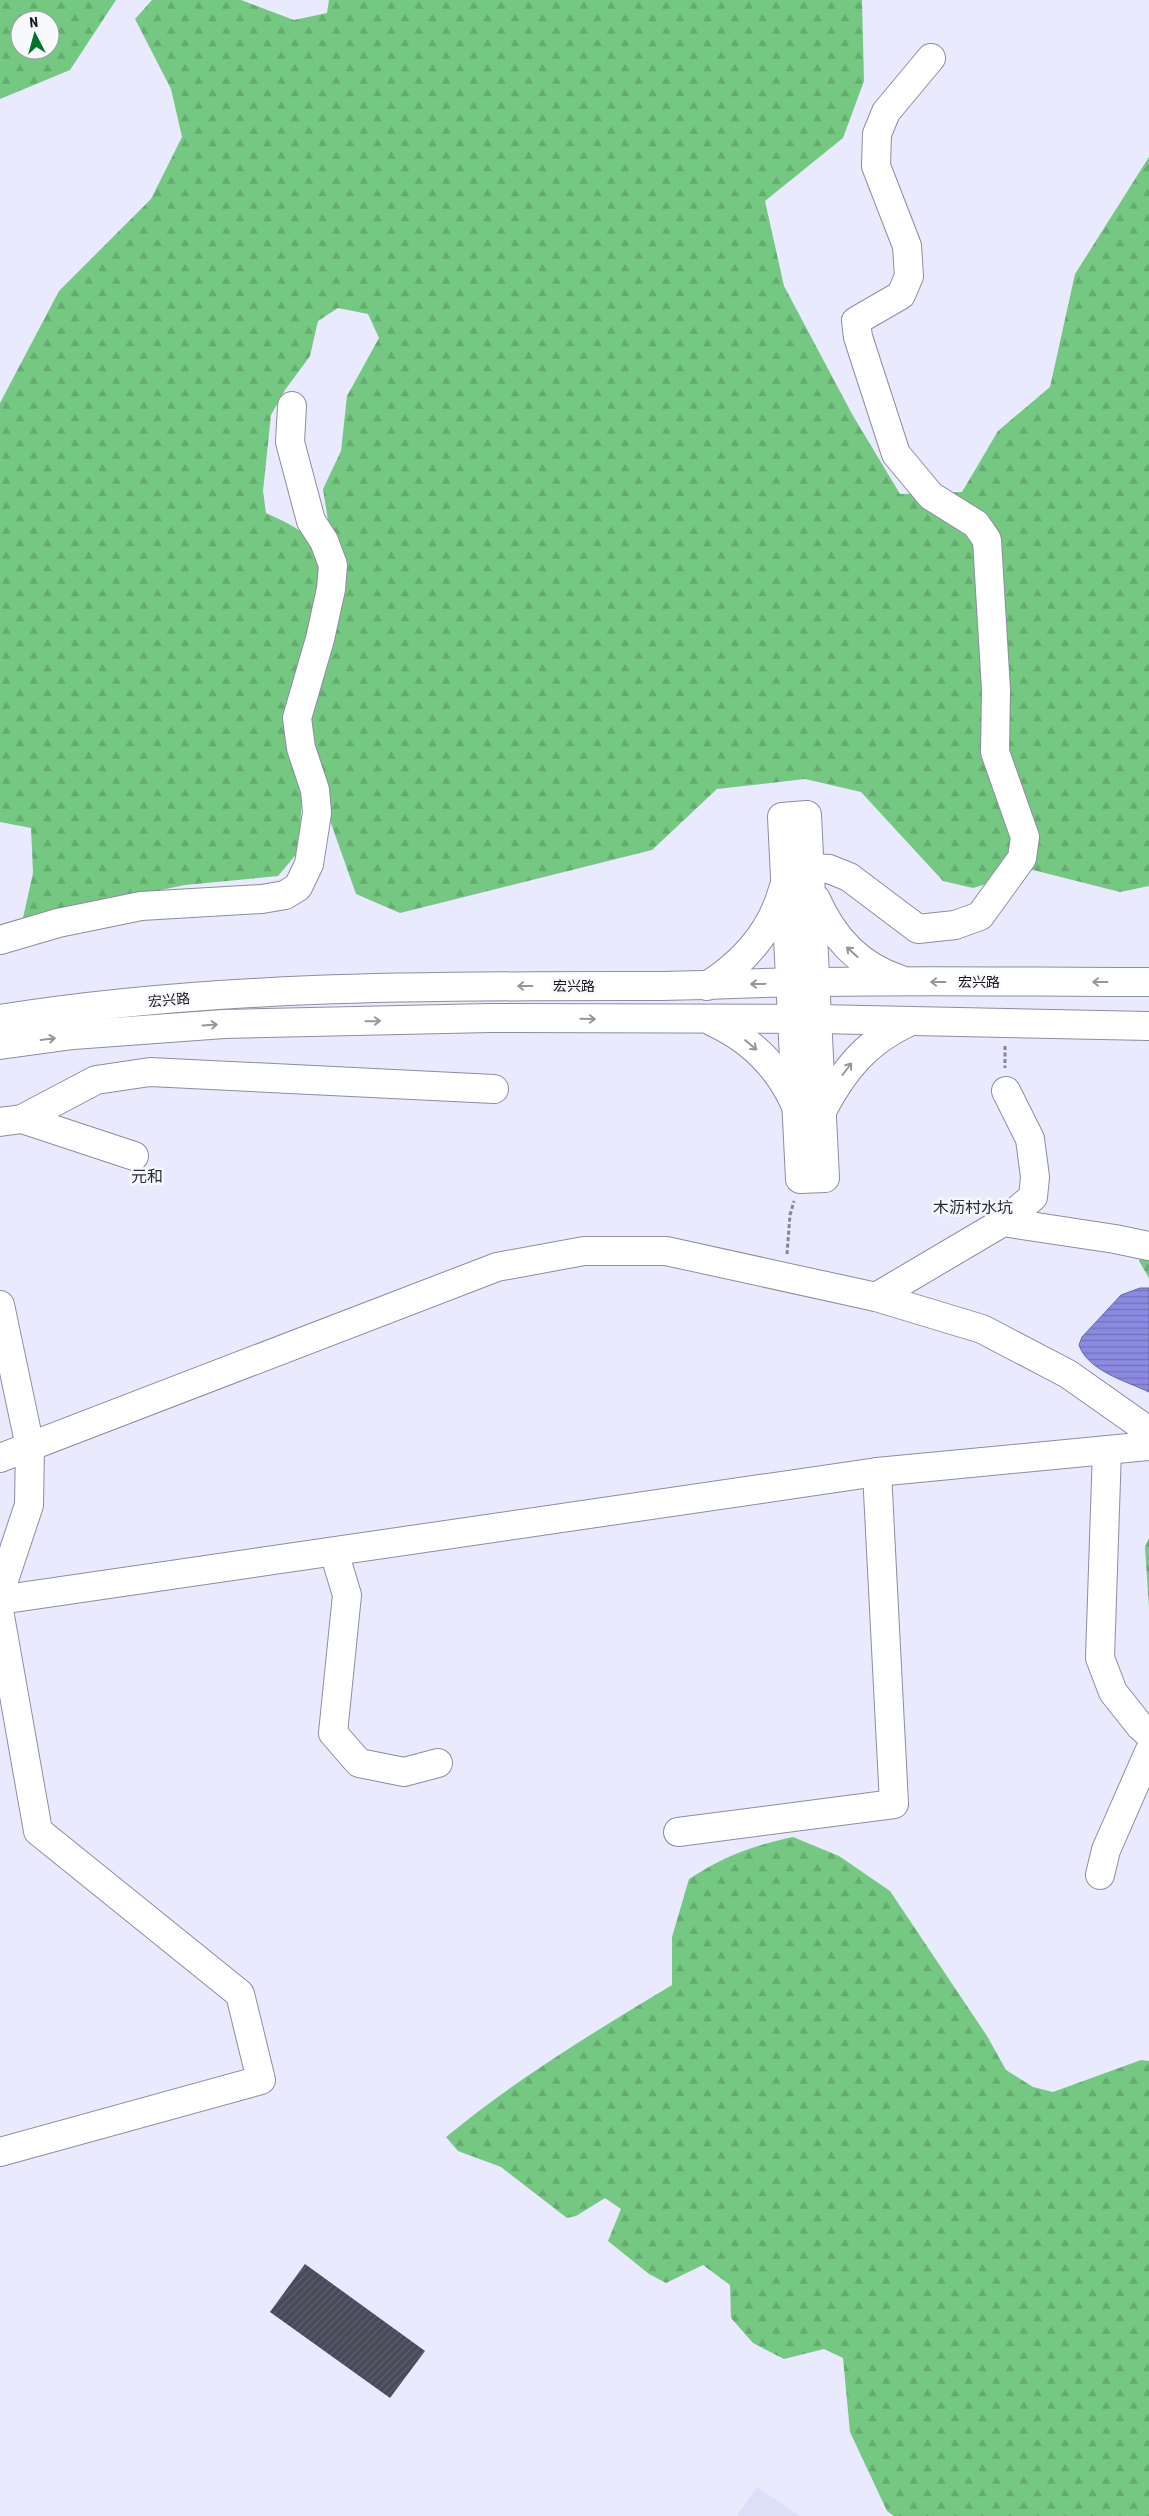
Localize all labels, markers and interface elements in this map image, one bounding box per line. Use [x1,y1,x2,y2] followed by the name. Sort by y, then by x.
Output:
[10,10,60,60] north arrow
[29,14,39,30] text: N
[846,946,859,957] one-way arrow
[958,974,1000,990] street label: 宏兴路
[930,977,946,987] one-way arrow
[1093,977,1109,987] one-way arrow
[553,978,595,994] street label: 宏兴路
[750,980,766,989] one-way arrow
[518,981,534,991] one-way arrow
[147,990,191,1010] street label: 宏兴路
[579,1014,595,1024] one-way arrow
[364,1016,380,1025] one-way arrow
[202,1021,218,1030] one-way arrow
[40,1033,56,1043] one-way arrow
[744,1039,757,1050] one-way arrow
[841,1063,852,1076] one-way arrow
[131,1167,163,1186] district label: 元和
[933,1198,1013,1217] district label: 木沥村水坑

